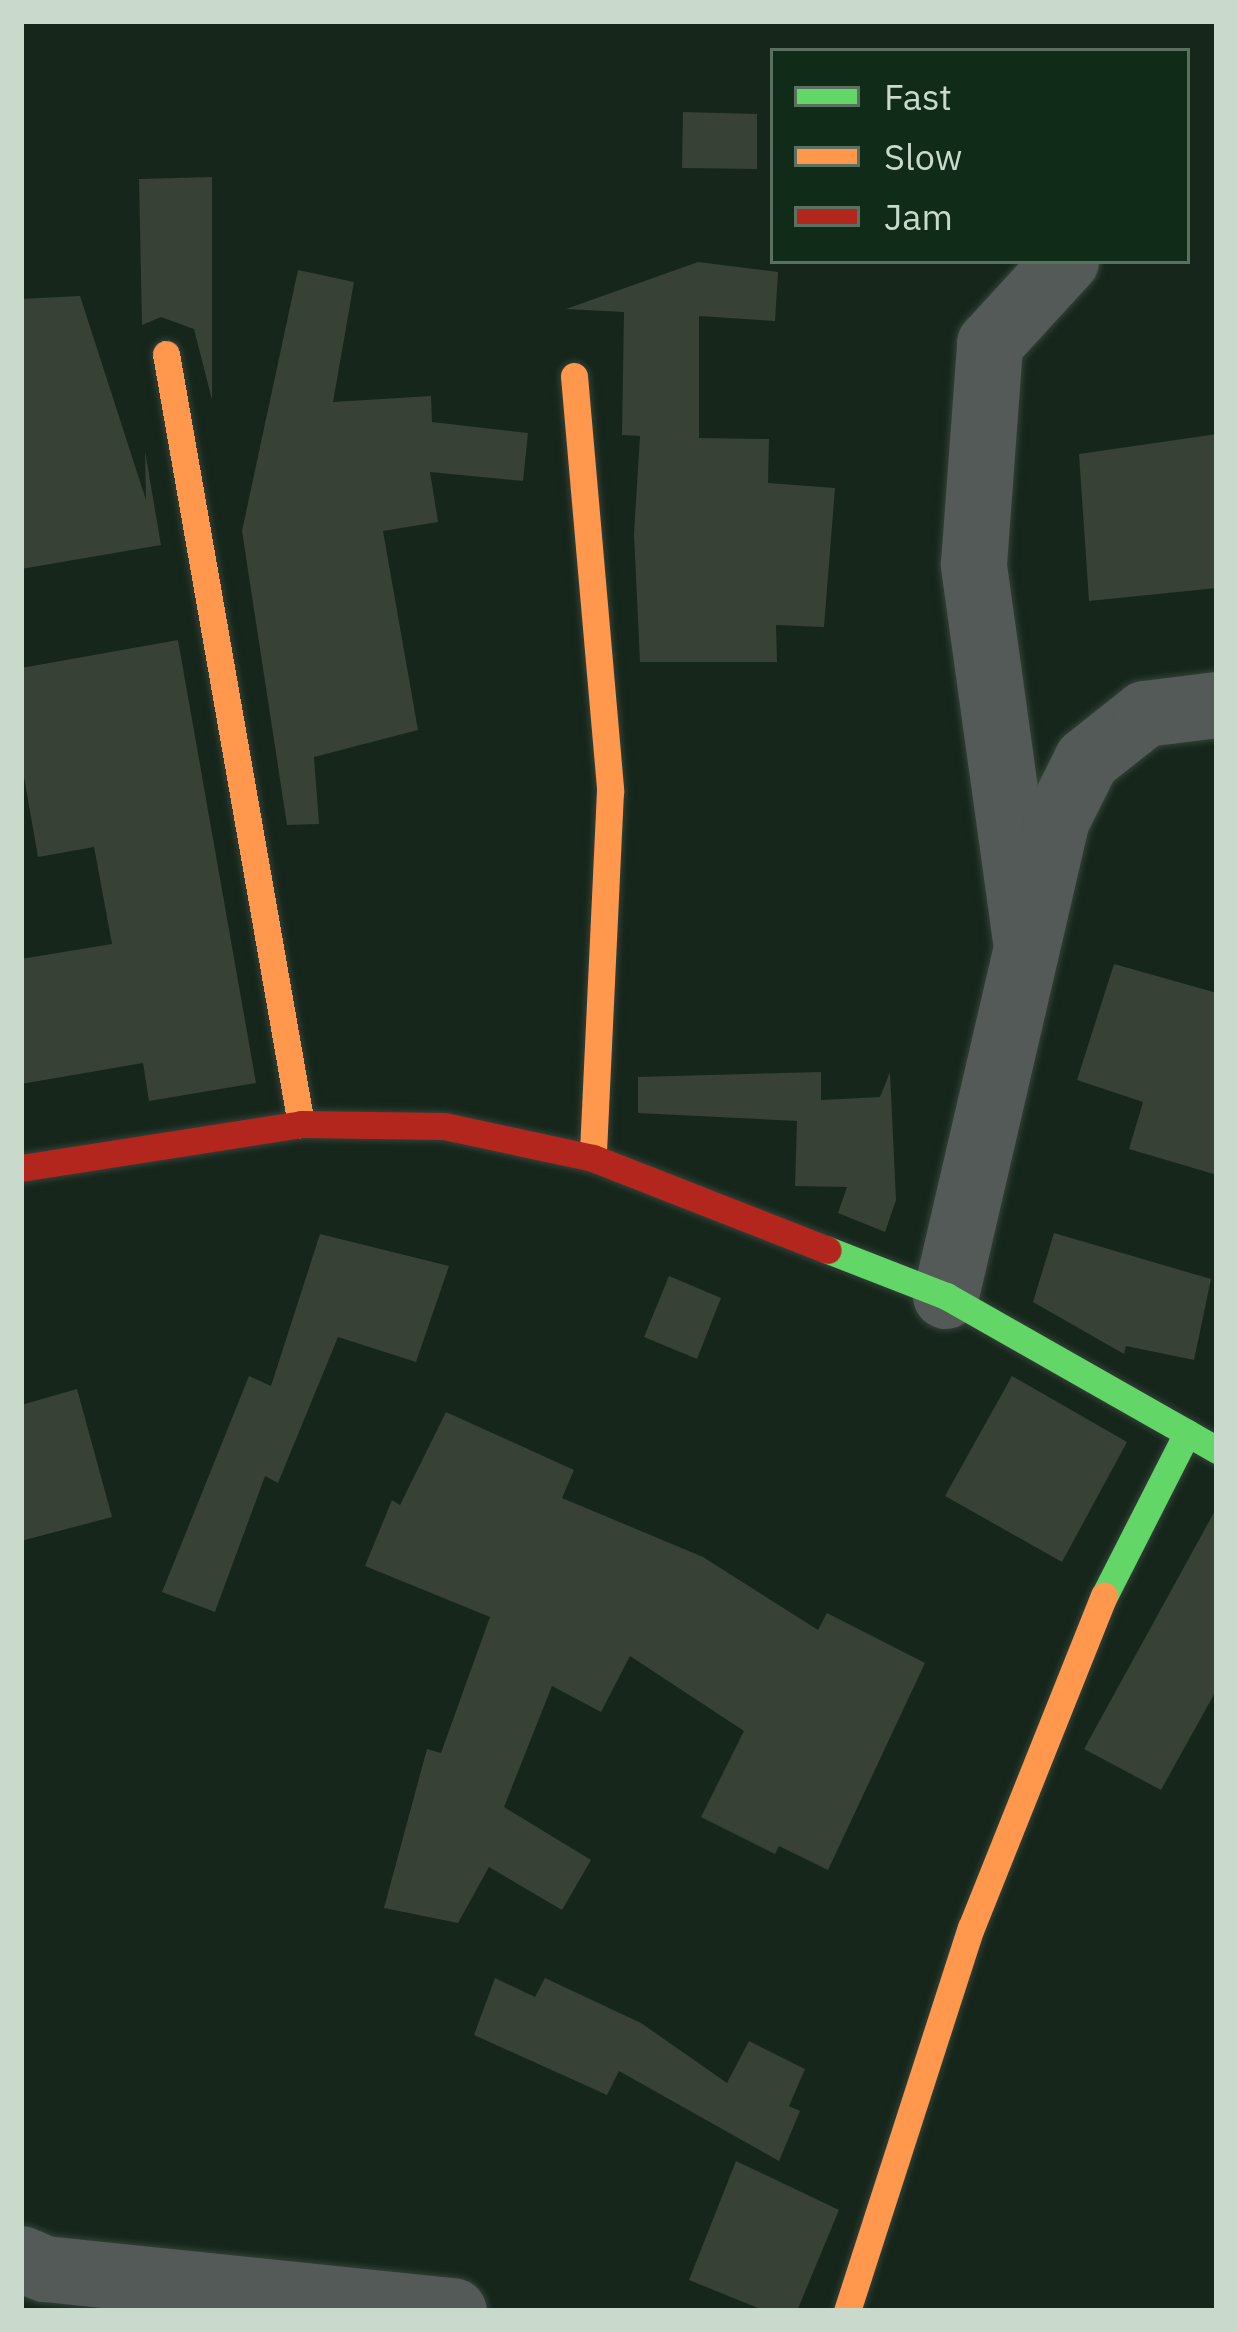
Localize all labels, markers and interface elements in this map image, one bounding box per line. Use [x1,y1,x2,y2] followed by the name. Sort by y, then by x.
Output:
[770,48,1190,264] legend
[884,73,952,120] text: Fast
[884,133,962,180] text: Slow
[884,193,953,240] text: Jam

